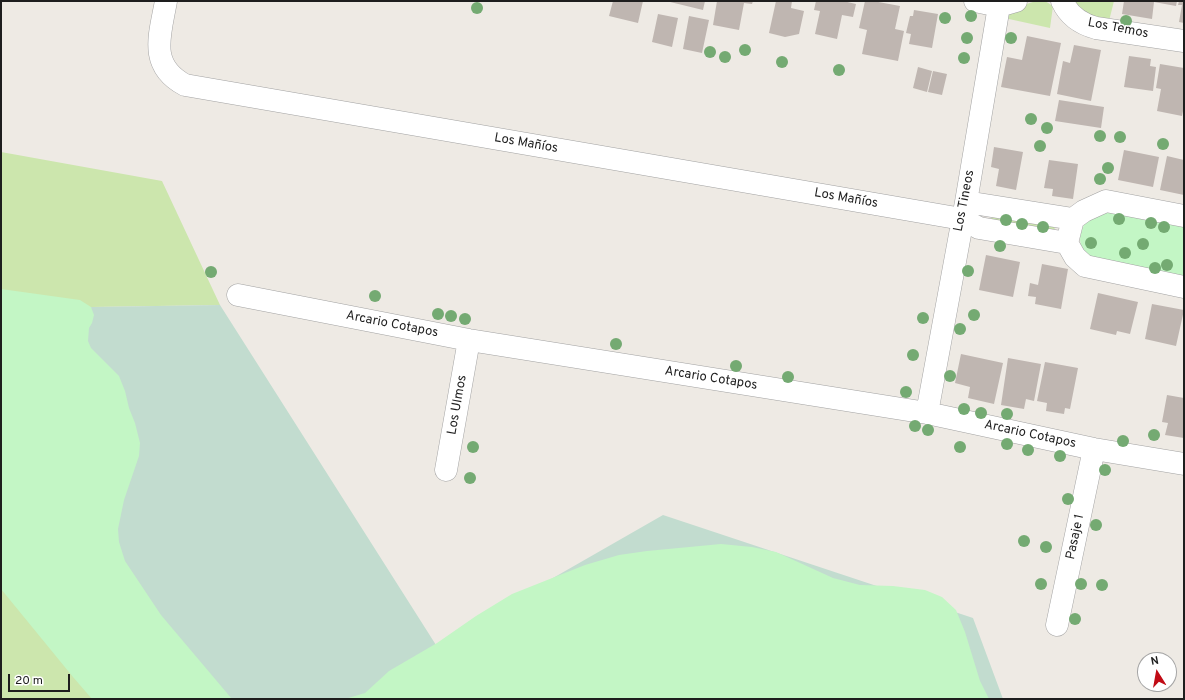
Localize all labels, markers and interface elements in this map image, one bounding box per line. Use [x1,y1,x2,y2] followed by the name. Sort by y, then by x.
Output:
[1086,15,1150,43] street label: Los Temos
[493,131,559,157] street label: Los Mañíos
[951,169,979,233] street label: Los Tineos
[813,186,879,212] street label: Los Mañíos
[345,308,439,342] street label: Arcario Cotapos
[664,364,758,394] street label: Arcario Cotapos
[445,374,471,436] street label: Los Ulmos
[983,418,1077,452] street label: Arcario Cotapos
[1064,513,1088,561] street label: Pasaje 1
[1137,652,1177,692] north arrow
[1150,654,1160,669] text: N
[10,666,72,692] scale bar
[15,673,43,689] text: 20 m

